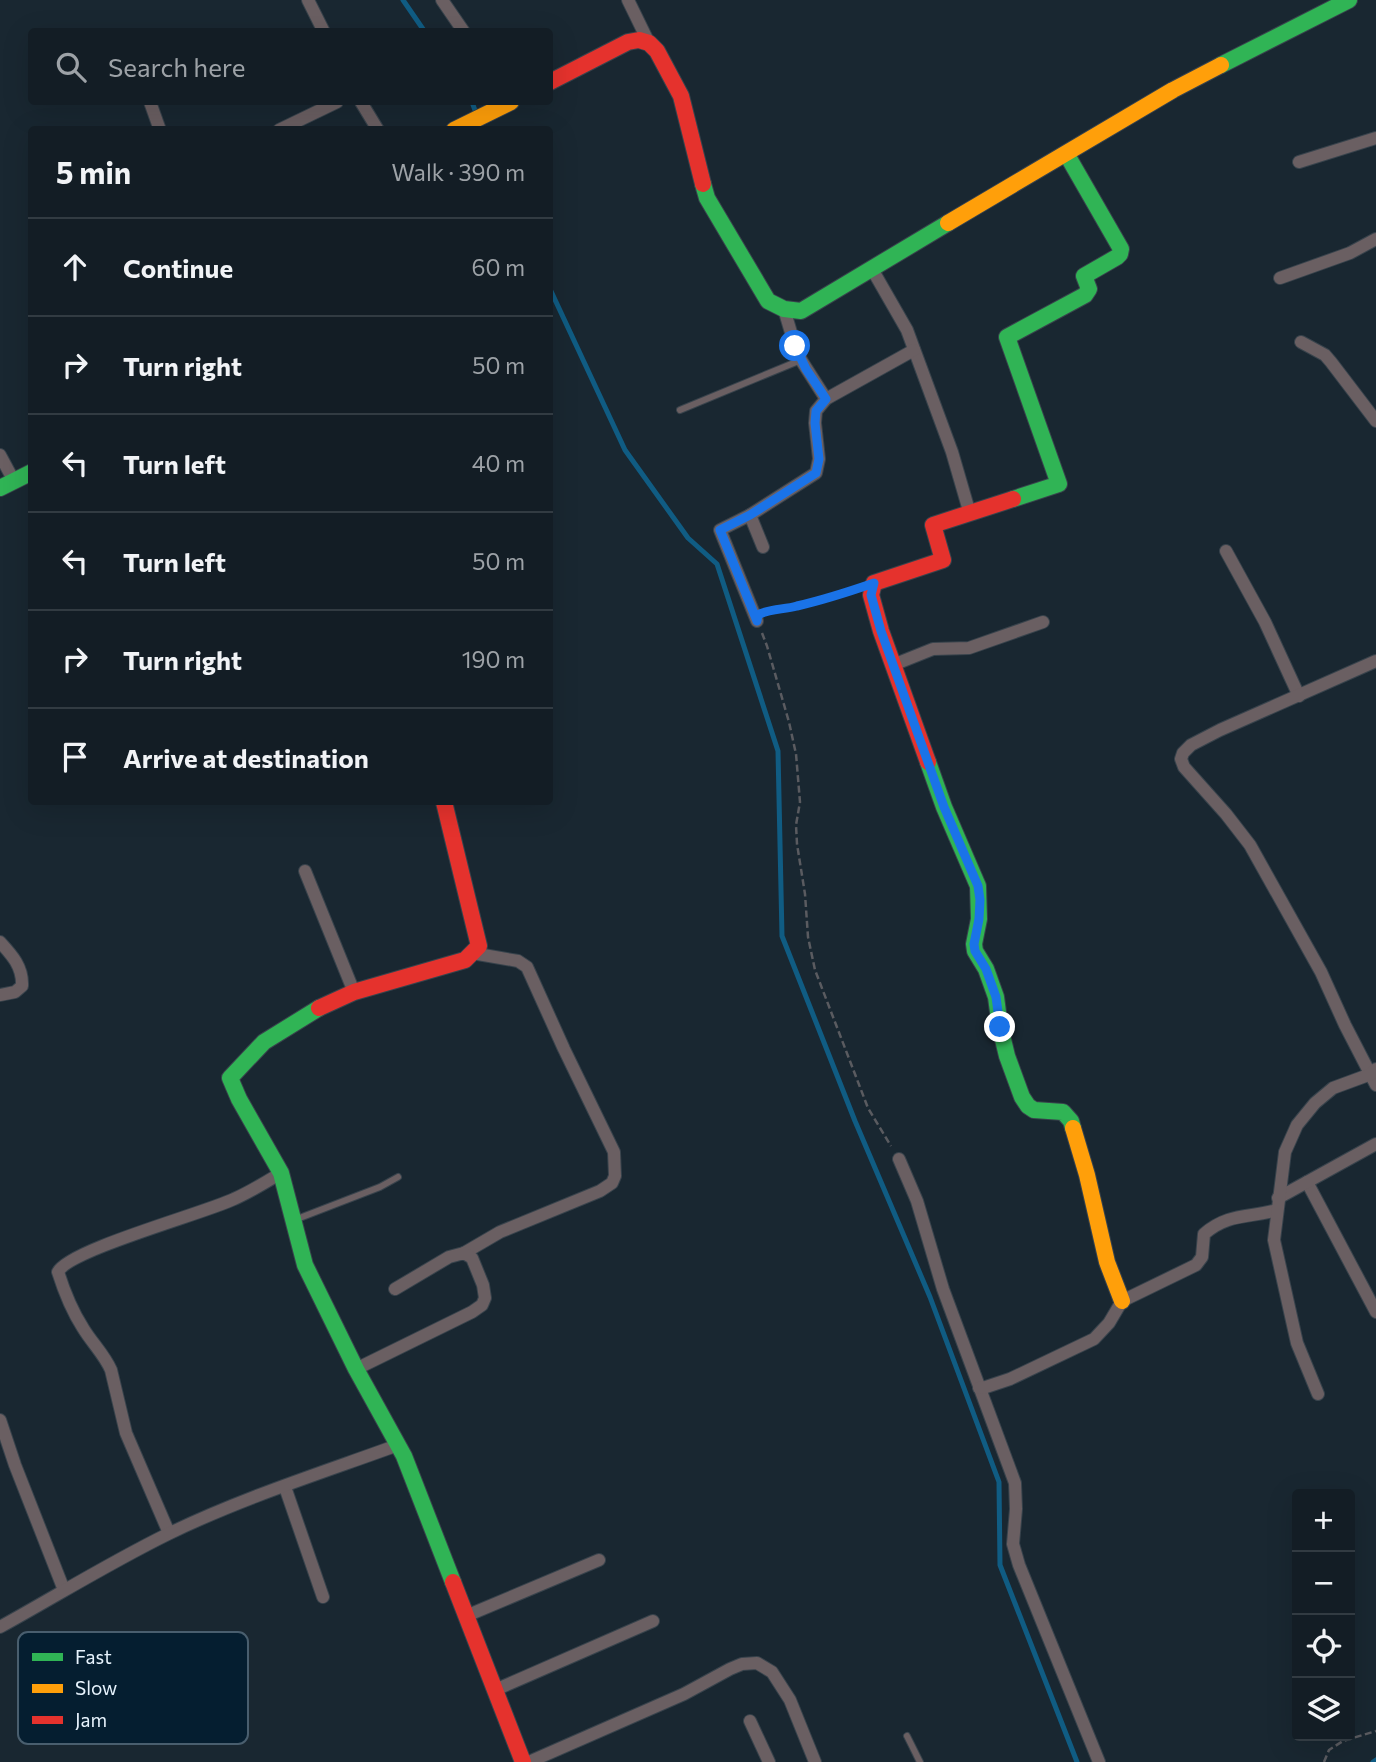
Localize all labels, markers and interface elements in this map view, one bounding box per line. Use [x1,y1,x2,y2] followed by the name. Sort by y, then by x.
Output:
[28,28,553,105] search box
[52,48,90,86] icon: search
[108,51,246,82] text: Search here
[56,153,131,190] text: 5 min
[392,158,525,186] text: Walk · 390 m
[56,248,94,286] icon: ahead
[123,252,233,283] text: Continue
[472,253,525,281] text: 60 m
[779,330,810,361] route start
[56,346,94,384] icon: right
[123,350,242,381] text: Turn right
[472,351,525,379] text: 50 m
[56,444,94,482] icon: left
[123,448,226,479] text: Turn left
[472,449,525,477] text: 40 m
[56,542,94,580] icon: left
[123,546,226,577] text: Turn left
[472,547,525,575] text: 50 m
[56,640,94,678] icon: right
[123,644,242,675] text: Turn right
[462,645,525,673] text: 190 m
[56,738,94,776] icon: arrive
[123,742,369,773] text: Arrive at destination
[984,1011,1015,1042] route end
[1292,1489,1355,1741] map controls
[1292,1489,1355,1552] button: +
[1292,1552,1355,1615] button: −
[1292,1615,1355,1678] button: locate
[18,1632,248,1744] legend
[75,1645,112,1668] text: Fast
[75,1676,117,1699] text: Slow
[1292,1678,1355,1741] button: layers
[75,1708,107,1731] text: Jam

